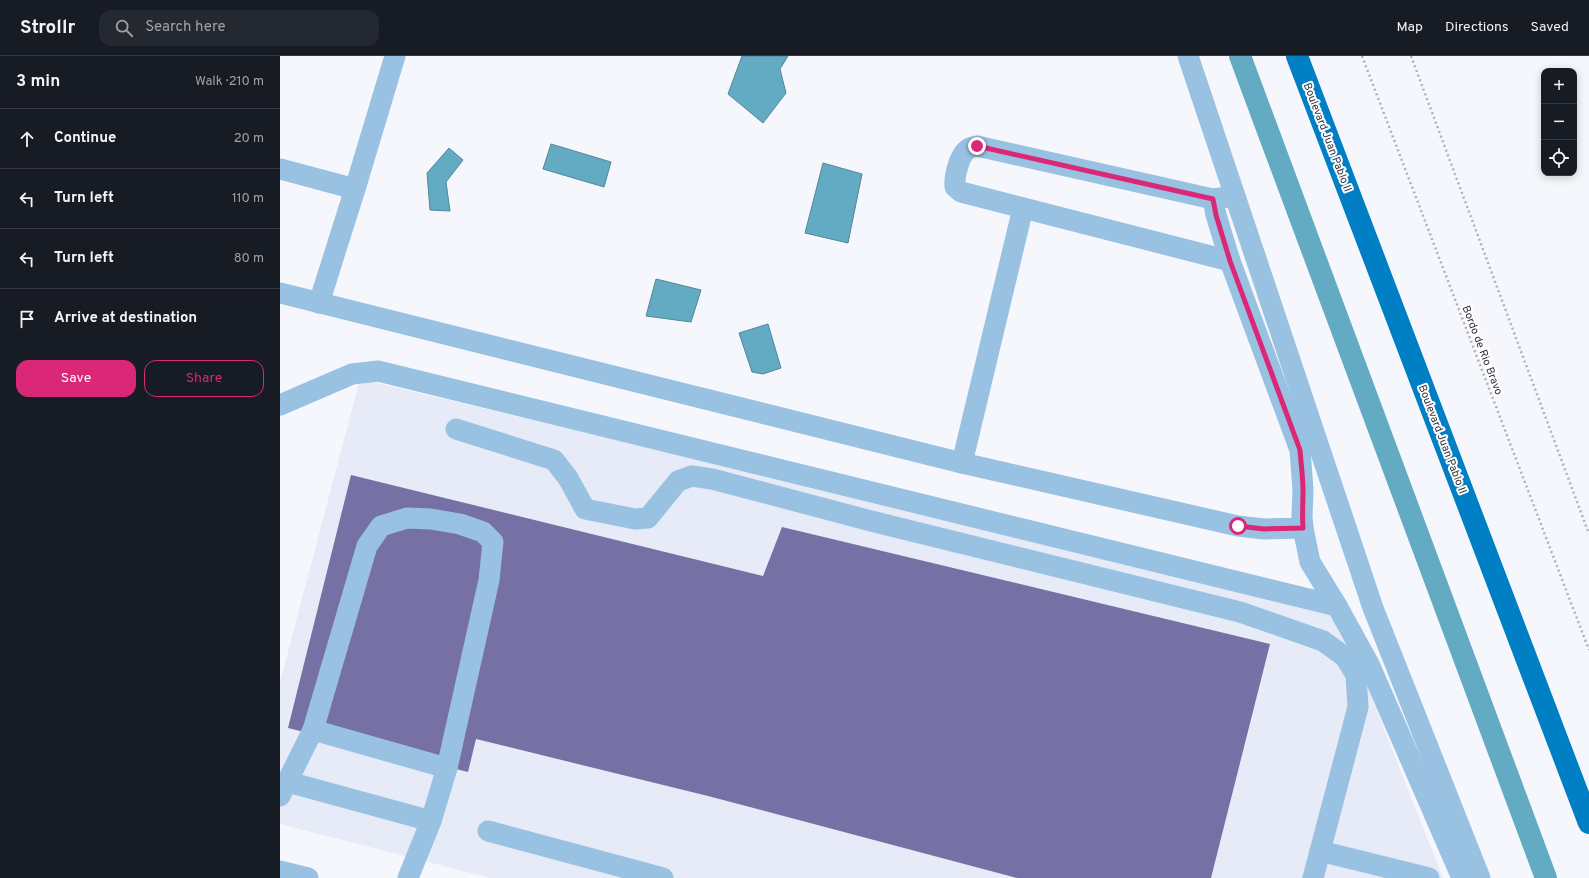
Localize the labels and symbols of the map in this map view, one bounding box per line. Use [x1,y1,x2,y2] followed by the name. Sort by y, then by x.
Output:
[1300,81,1354,194] street label: Boulevard Juan Pablo II
[968,137,986,155] route end
[1459,304,1506,397] street label: Bordo de Rio Bravo
[1415,383,1469,496] street label: Boulevard Juan Pablo II
[1229,517,1247,535] route start

